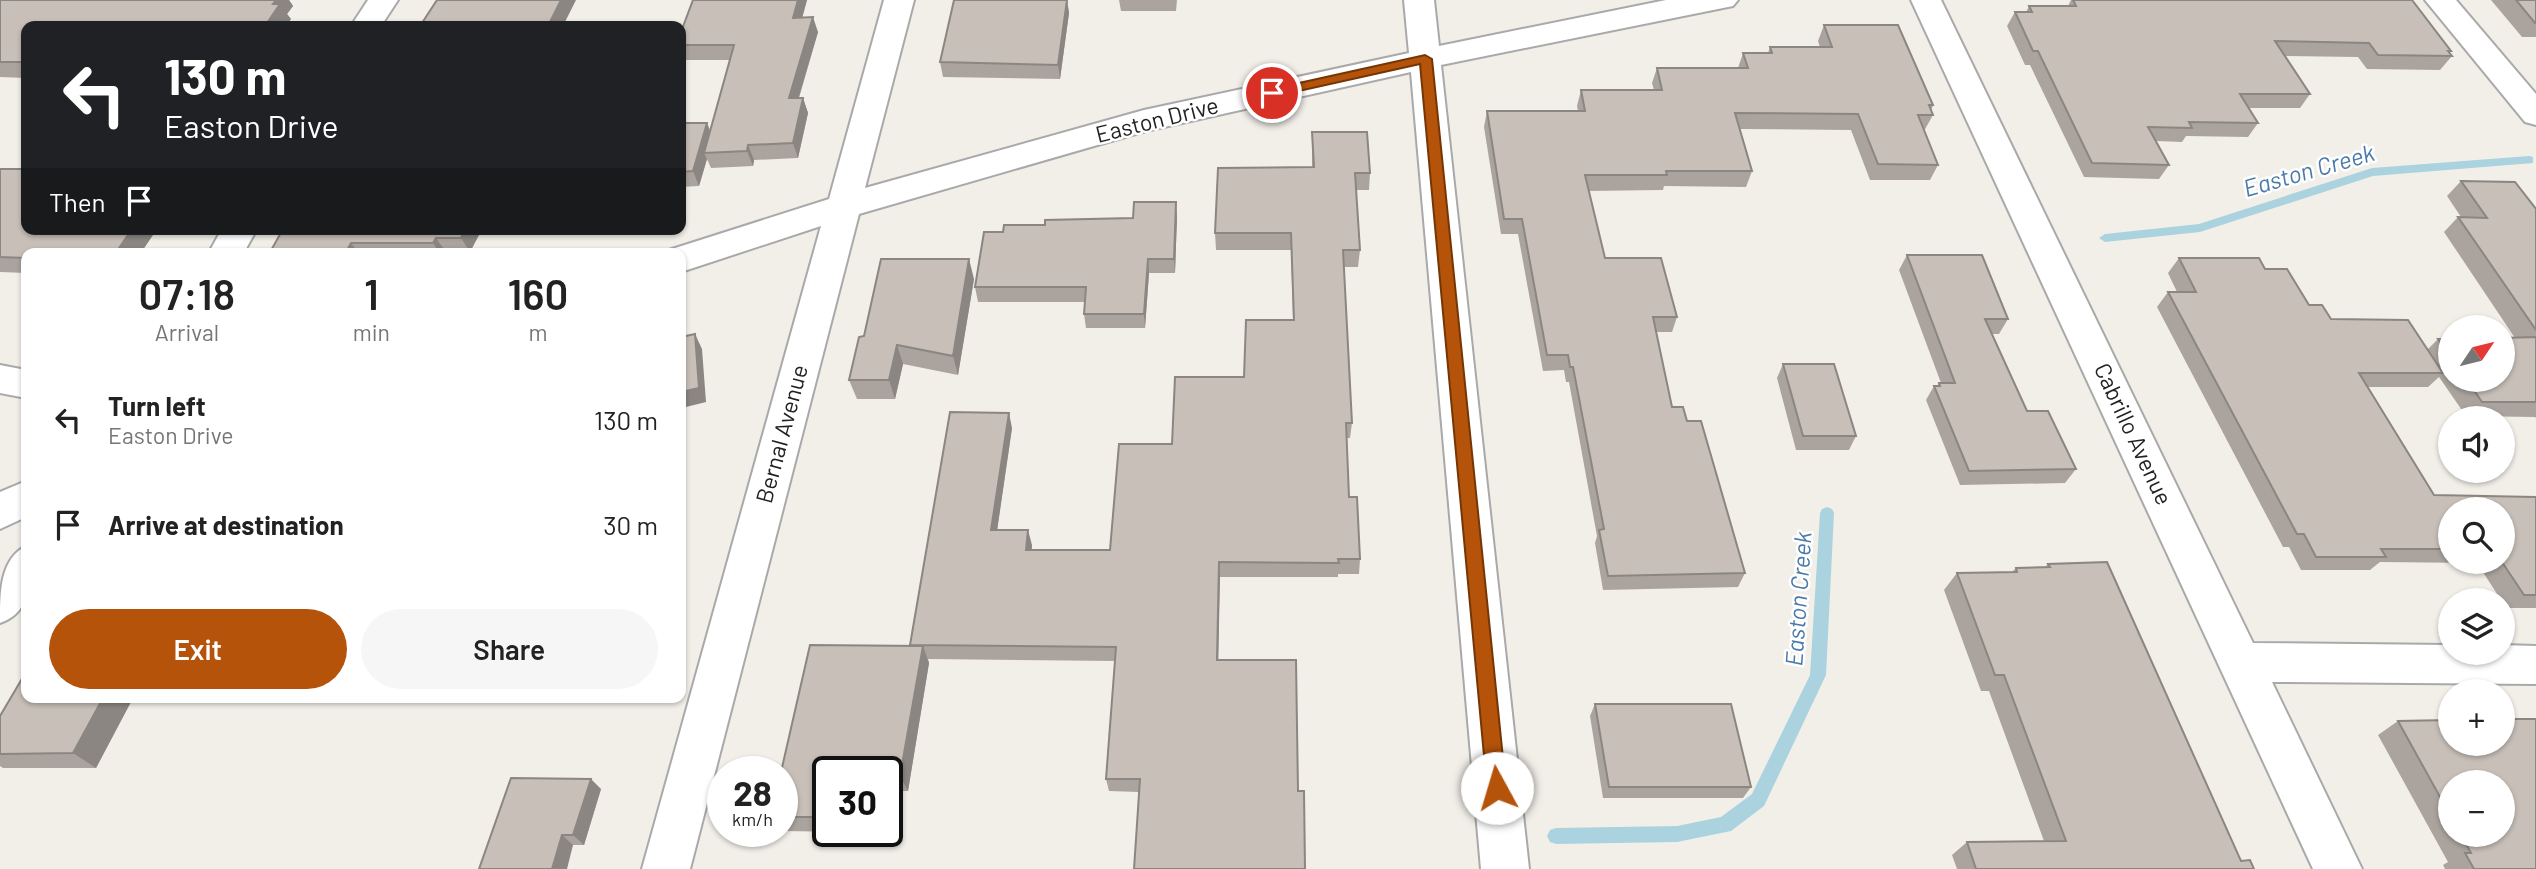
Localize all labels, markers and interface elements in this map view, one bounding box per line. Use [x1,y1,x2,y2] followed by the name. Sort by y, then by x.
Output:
[164,46,286,105] text: 130 m
[49,49,140,140] icon: left
[1242,63,1302,123] pin
[1253,74,1291,112] icon: arrive
[1092,90,1221,148] street label: Easton Drive
[164,106,339,144] text: Easton Drive
[2240,137,2378,202] water label: Easton Creek
[120,182,158,220] icon: arrive
[49,186,106,217] text: Then
[139,268,235,318] text: 07:18
[364,268,379,318] text: 1
[508,268,568,318] text: 160
[2438,315,2515,392] north arrow
[2438,315,2515,847] map controls
[155,318,219,346] text: Arrival
[353,318,390,346] text: min
[528,318,547,346] text: m
[2089,358,2179,509] street label: Cabrillo Avenue
[749,361,813,506] street label: Bernal Avenue
[108,390,206,421] text: Turn left
[49,401,87,439] icon: left
[594,404,658,435] text: 130 m
[2438,406,2515,483] button: sound
[108,421,234,449] text: Easton Drive
[2438,497,2515,574] button: search
[49,506,87,544] icon: arrive
[108,509,344,540] text: Arrive at destination
[603,509,658,540] text: 30 m
[1778,530,1817,667] water label: Easton Creek
[2438,588,2515,665] button: layers
[49,609,347,689] button: Exit
[361,609,658,689] button: Share
[2438,679,2515,756] button: +
[1460,751,1534,825] position arrow
[812,756,903,847] speed limit sign: 30
[2438,770,2515,847] button: −
[733,771,772,813] text: 28
[732,808,773,830] text: km/h

